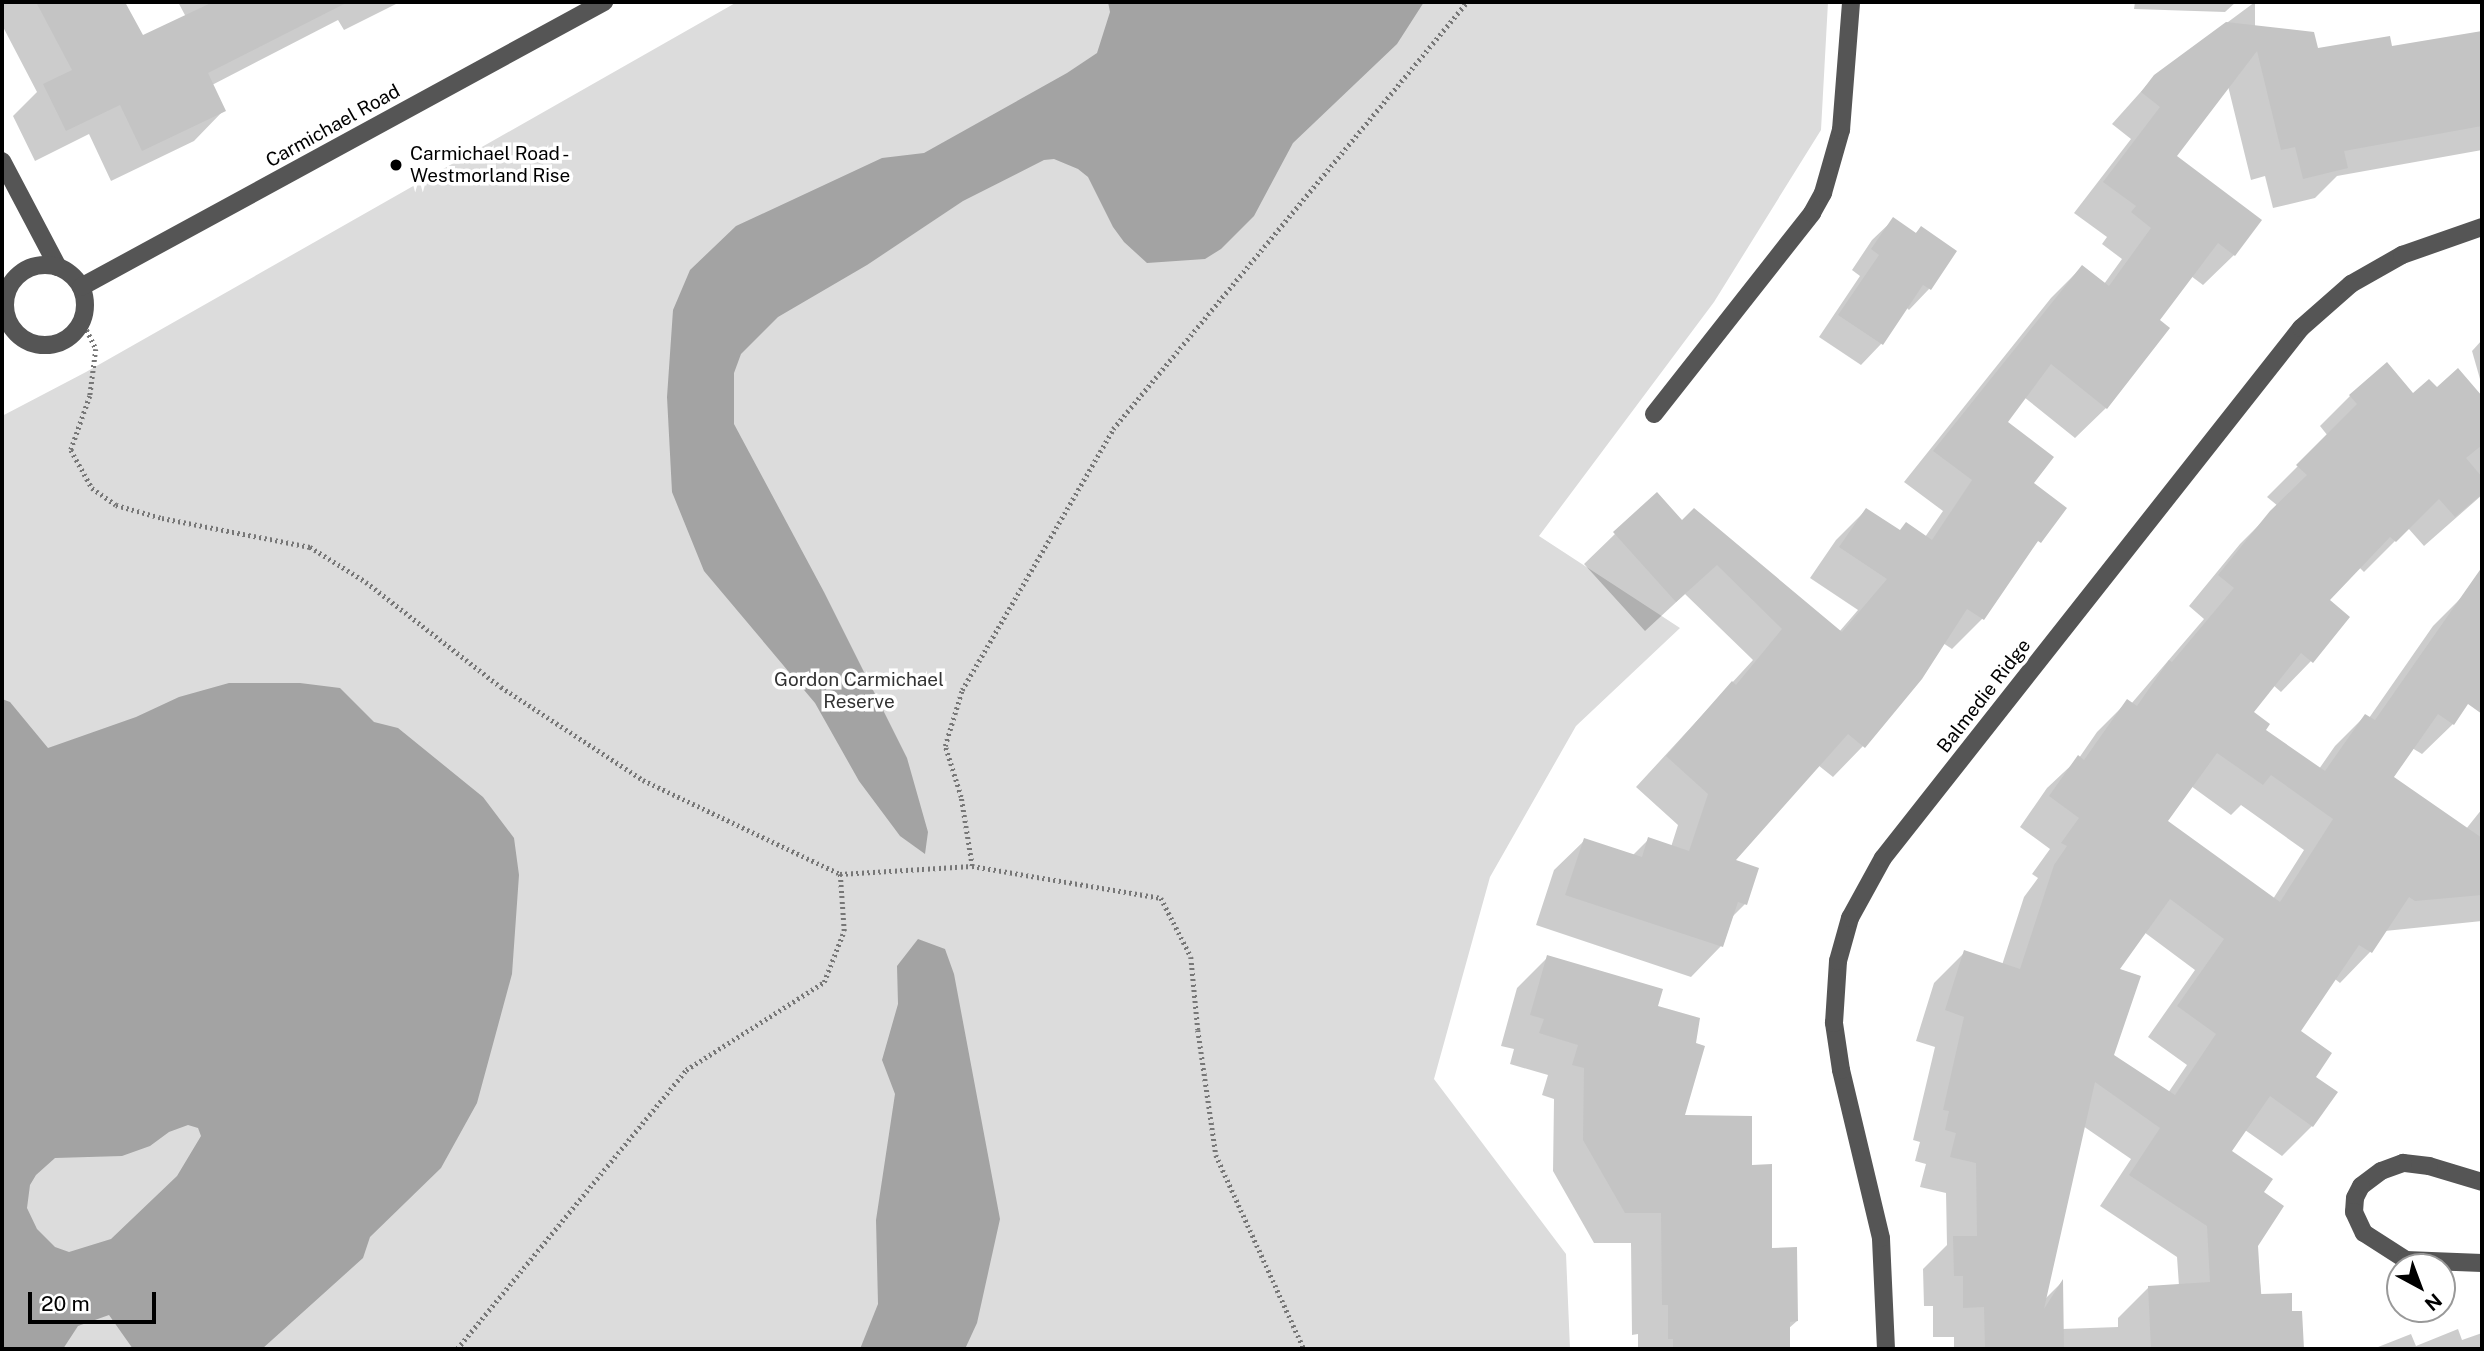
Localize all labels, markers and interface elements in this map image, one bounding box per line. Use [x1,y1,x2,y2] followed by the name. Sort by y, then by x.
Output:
[262,80,404,172] street label: Carmichael Road
[410,143,572,187] place label: Carmichael Road - Westmorland Rise
[388,157,404,173] marker: Carmichael Road - Westmorland Rise
[1932,634,2036,758] street label: Balmedie Ridge
[774,669,944,713] park label: Gordon Carmichael Reserve
[2386,1253,2456,1323] north arrow
[32,1278,159,1322] scale bar
[2421,1289,2446,1316] text: N
[41,1291,90,1316] text: 20 m

